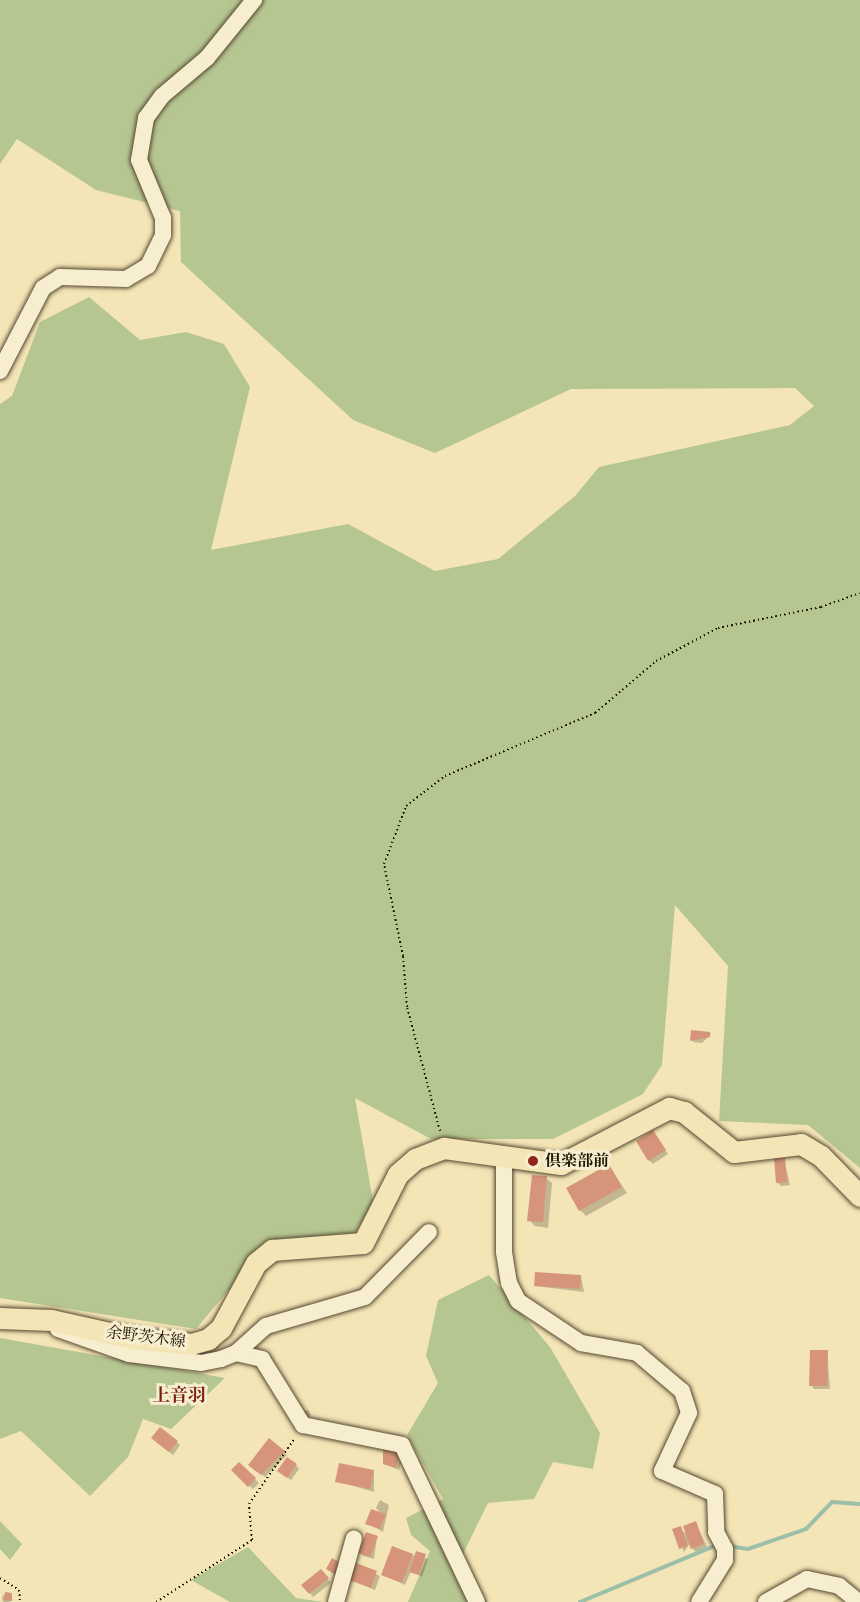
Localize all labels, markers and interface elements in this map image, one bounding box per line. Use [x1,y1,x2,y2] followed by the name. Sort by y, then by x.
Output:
[545,1151,609,1171] place label: 倶楽部前
[526,1154,540,1168] marker: 倶楽部前
[105,1323,187,1351] street label: 余野茨木線
[152,1384,206,1406] district label: 上音羽

